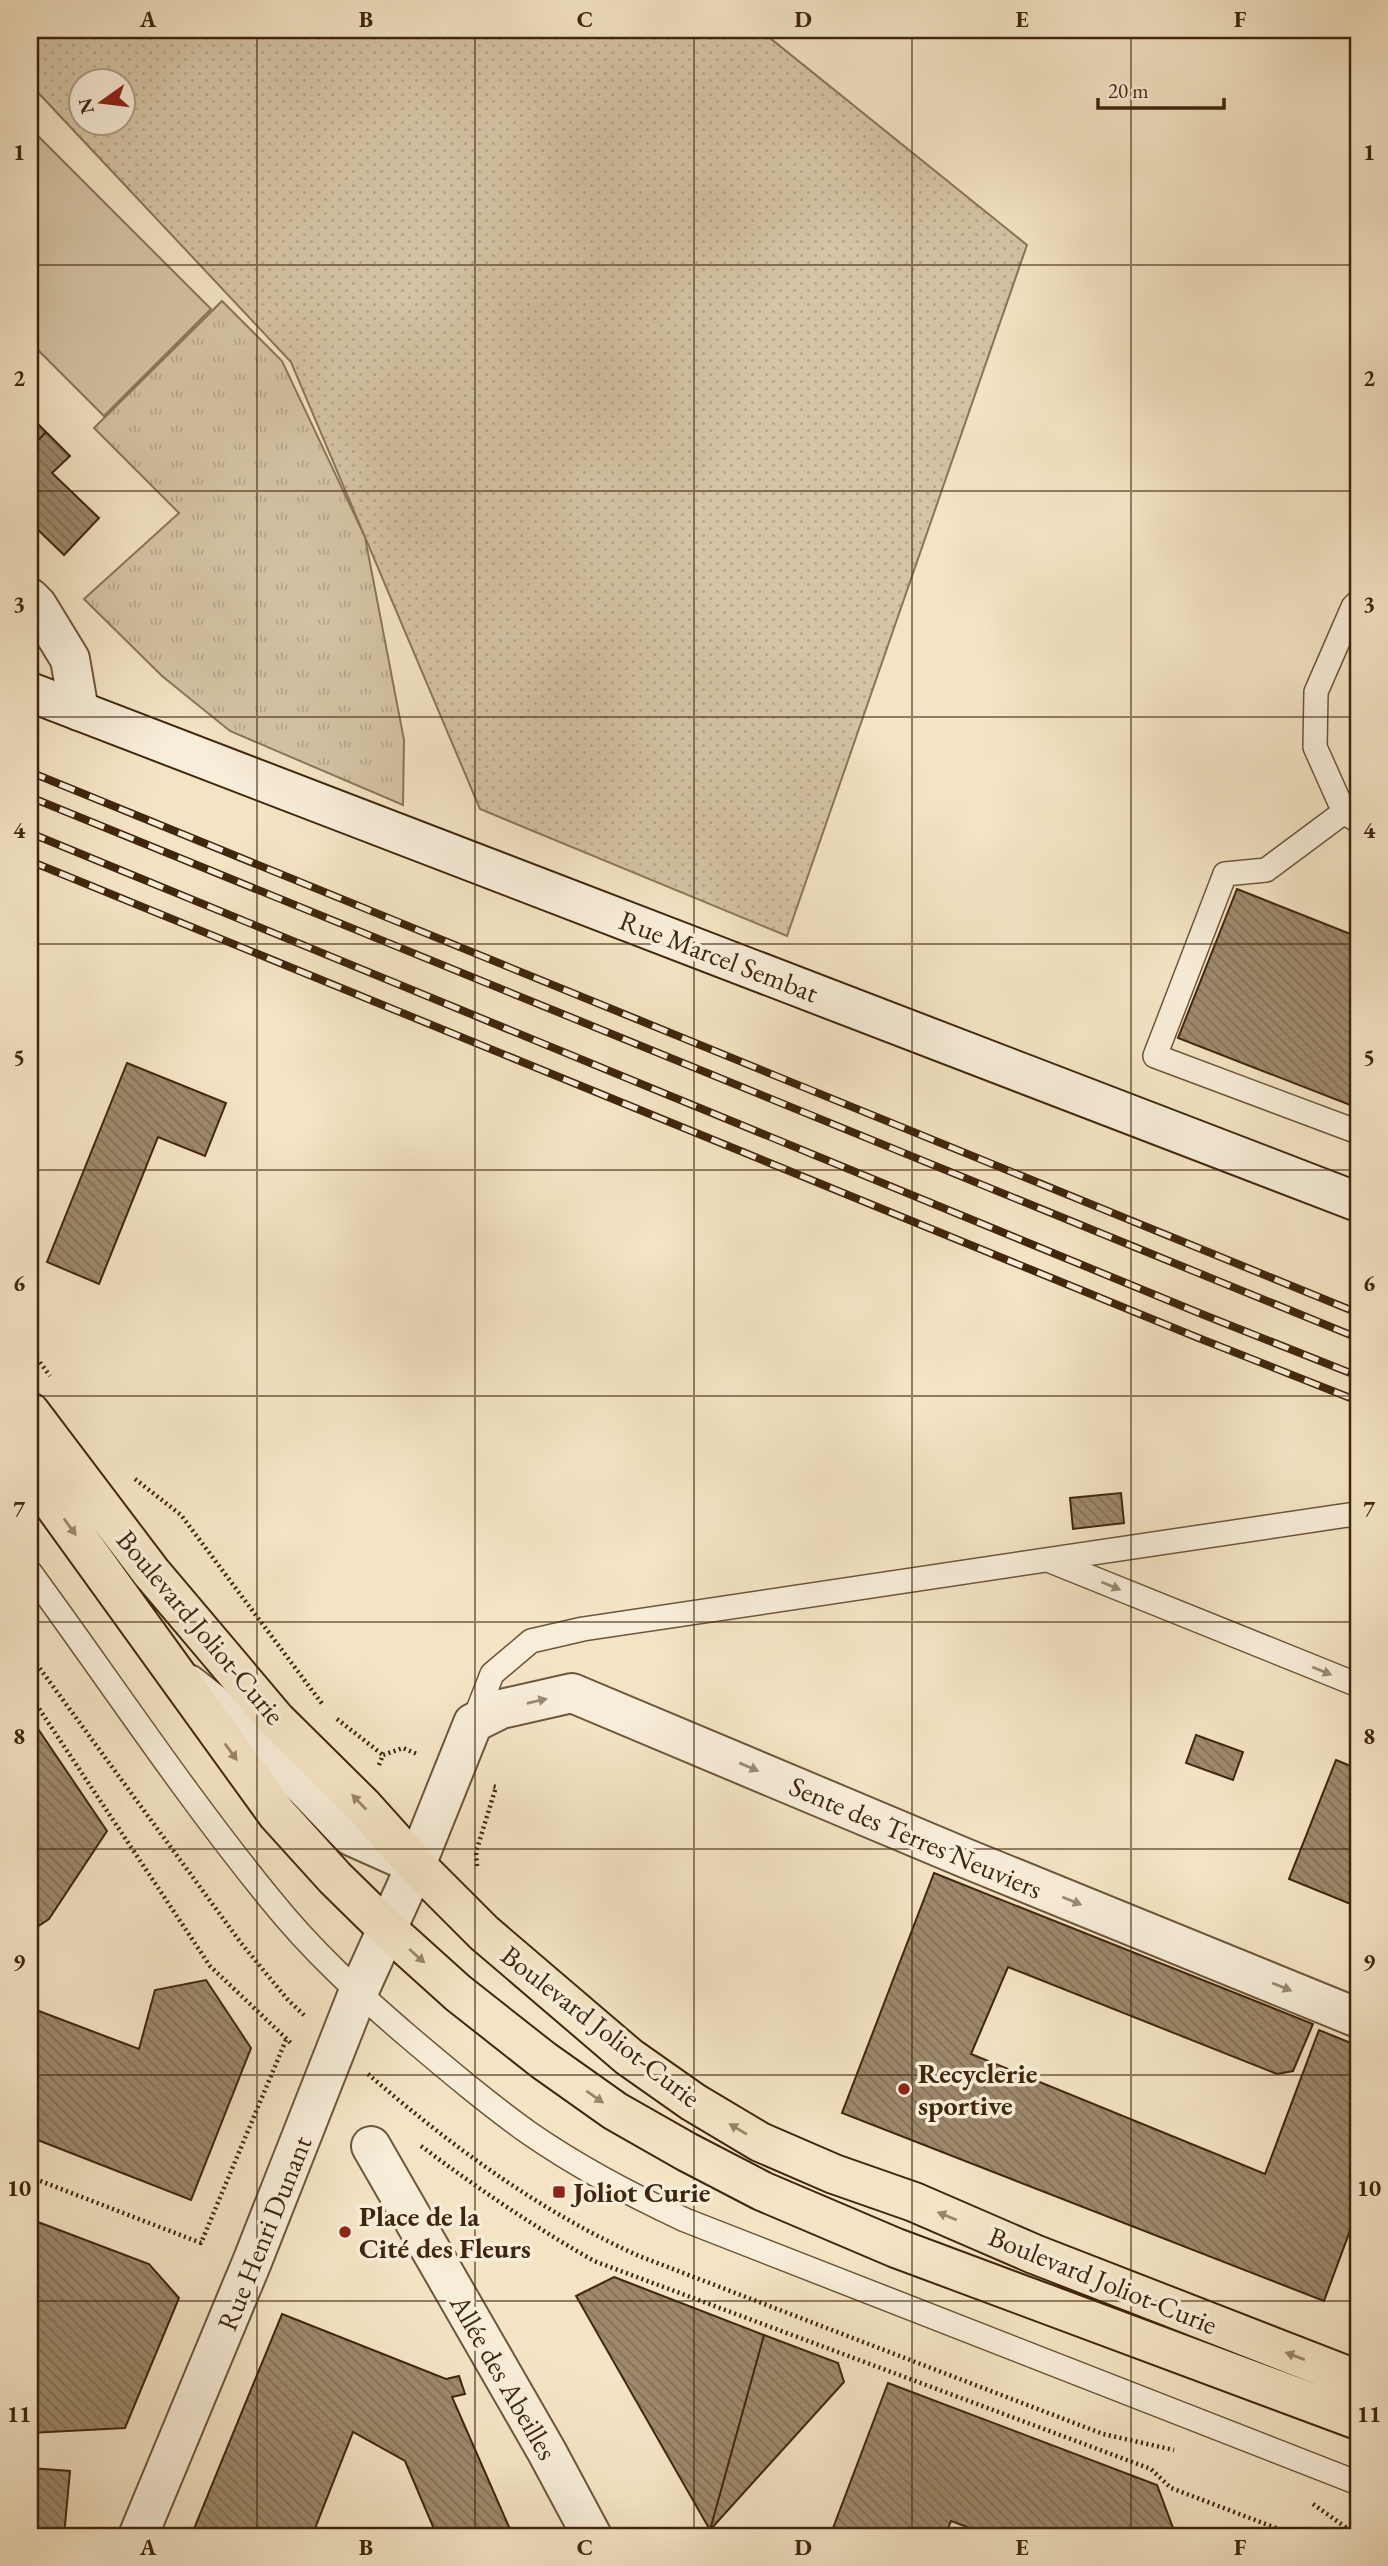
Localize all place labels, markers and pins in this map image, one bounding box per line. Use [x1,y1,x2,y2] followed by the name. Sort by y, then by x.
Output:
[918,2055,1037,2123] place label: Recyclerie sportive
[896,2081,912,2097] marker: Recyclerie sportive
[570,2174,710,2210] place label: Joliot Curie
[551,2184,567,2200] marker: Joliot Curie
[359,2198,531,2266] place label: Place de la Cité des Fleurs
[337,2224,353,2240] marker: Place de la Cité des Fleurs

